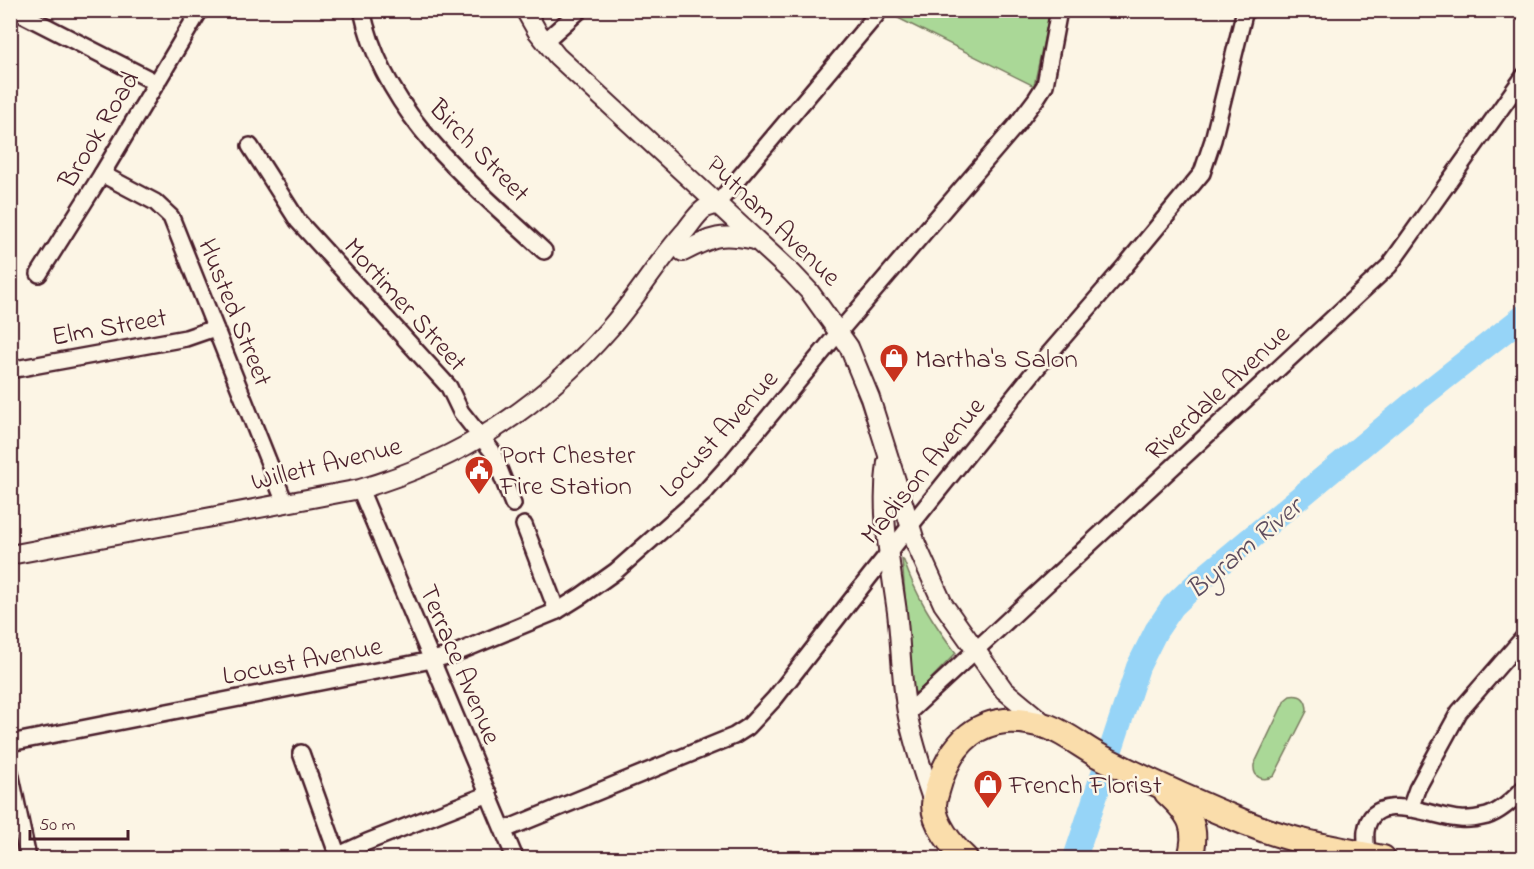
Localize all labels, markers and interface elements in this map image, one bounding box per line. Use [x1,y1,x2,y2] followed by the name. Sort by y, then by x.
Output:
[49,64,151,197] street label: Brook Road
[418,90,538,212] street label: Birch Street
[696,147,849,297] street label: Putnam Avenue
[333,230,475,381] street label: Mortimer Street
[186,233,281,393] street label: Husted Street
[49,299,170,358] street label: Elm Street
[1138,316,1300,471] street label: Riverdale Avenue
[915,341,1078,380] place label: Martha's Salon
[878,342,910,384] shop icon: Martha's Salon
[651,361,789,508] street label: Locust Avenue
[852,389,996,554] street label: Madison Avenue
[247,428,407,503] street label: Willett Avenue
[499,437,636,507] place label: Port Chester Fire Station
[463,454,495,496] public building icon: Port Chester Fire Station
[1178,487,1315,610] water label: Byram River
[407,579,510,752] street label: Terrace Avenue
[219,628,386,697] street label: Locust Avenue
[1008,767,1162,806] place label: French Florist
[972,768,1004,810] shop icon: French Florist
[30,803,128,841] scale bar
[39,813,76,839] text: 50 m

